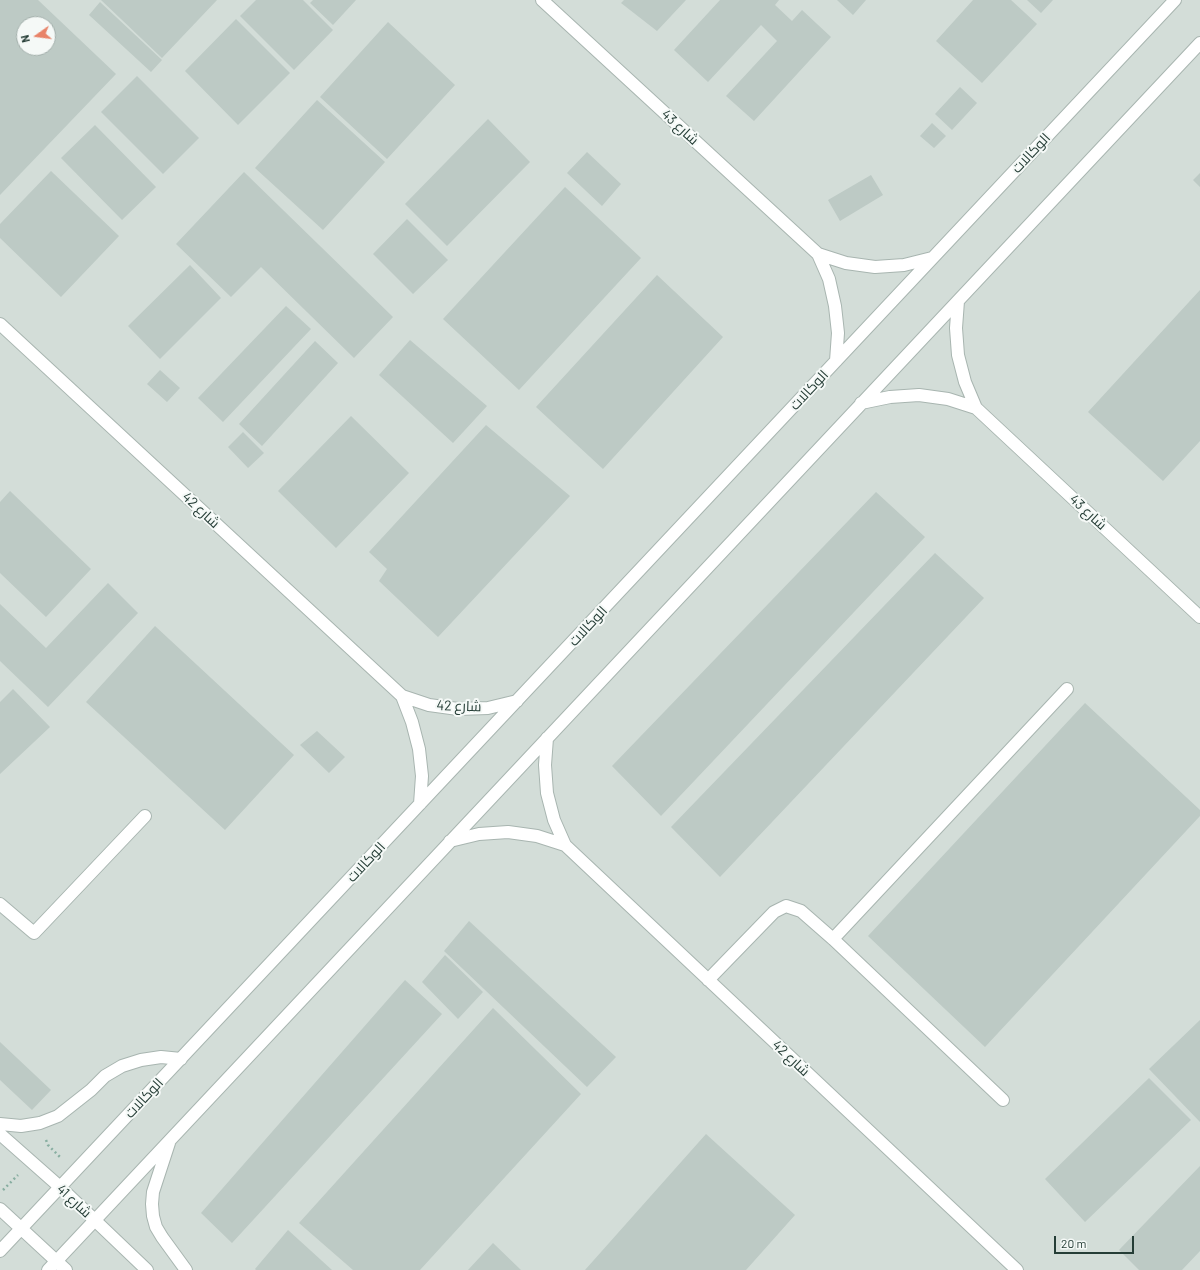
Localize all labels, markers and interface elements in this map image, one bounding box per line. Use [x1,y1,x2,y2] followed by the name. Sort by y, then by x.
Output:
[16,16,56,56] north arrow
[18,34,32,44] text: N
[658,106,702,148] street label: شارع 43
[1008,129,1054,177] street label: الوكالات
[786,366,832,414] street label: الوكالات
[179,488,223,532] street label: شارع 42
[1066,491,1110,533] street label: شارع 43
[565,602,611,650] street label: الوكالات
[436,697,482,715] street label: شارع 42
[343,838,389,886] street label: الوكالات
[769,1036,813,1080] street label: شارع 42
[121,1074,167,1122] street label: الوكالات
[53,1181,95,1221] street label: شارع 41
[1056,1228,1136,1254] scale bar
[1061,1236,1087,1250] text: 20 m

